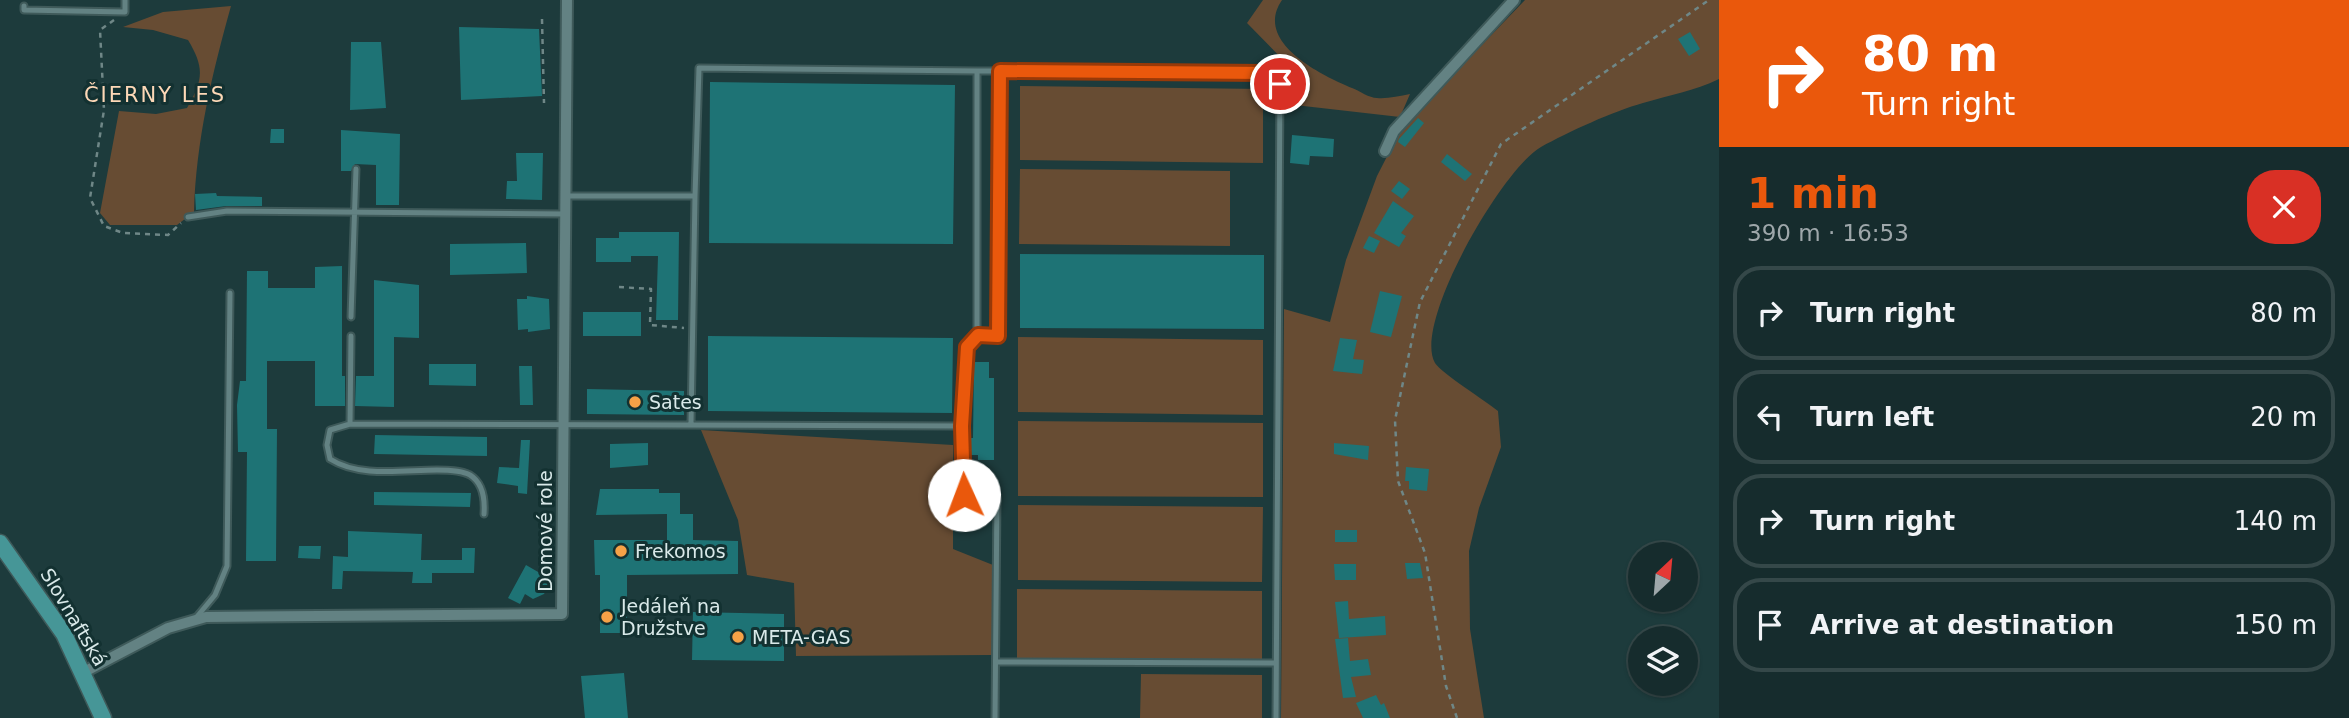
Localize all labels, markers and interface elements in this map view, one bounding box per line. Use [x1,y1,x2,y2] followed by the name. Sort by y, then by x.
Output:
[1862,26,1998,83] text: 80 m
[1747,28,1838,119] icon: right
[1250,54,1310,114] pin
[1261,65,1299,103] icon: arrive
[84,82,226,107] district label: ČIERNY LES
[1862,85,2015,123] text: Turn right
[1747,169,1879,218] text: 1 min
[2247,170,2321,244] button: close
[1747,220,1909,246] text: 390 m · 16:53
[1751,294,1789,332] icon: right
[1810,298,1955,328] text: Turn right
[2250,298,2317,328] text: 80 m
[649,391,702,413] place label: Sates
[627,394,643,410] marker: Sates
[1751,398,1789,436] icon: left
[1810,402,1934,432] text: Turn left
[2250,402,2317,432] text: 20 m
[927,458,1001,532] position arrow
[534,470,556,592] street label: Domové role
[1751,502,1789,540] icon: right
[1810,506,1955,536] text: Turn right
[2234,506,2317,536] text: 140 m
[635,540,726,562] place label: Frekomos
[1628,542,1698,612] north arrow
[1628,542,1698,696] map controls
[613,543,629,559] marker: Frekomos
[36,564,112,670] street label: Slovnaftská
[620,595,721,639] place label: Jedáleň na Družstve
[1751,606,1789,644] icon: arrive
[599,609,615,625] marker: Jedáleň na Družstve
[1810,610,2114,640] text: Arrive at destination
[2234,610,2317,640] text: 150 m
[752,626,850,648] place label: META-GAS
[1628,626,1698,696] button: layers
[730,629,746,645] marker: META-GAS

